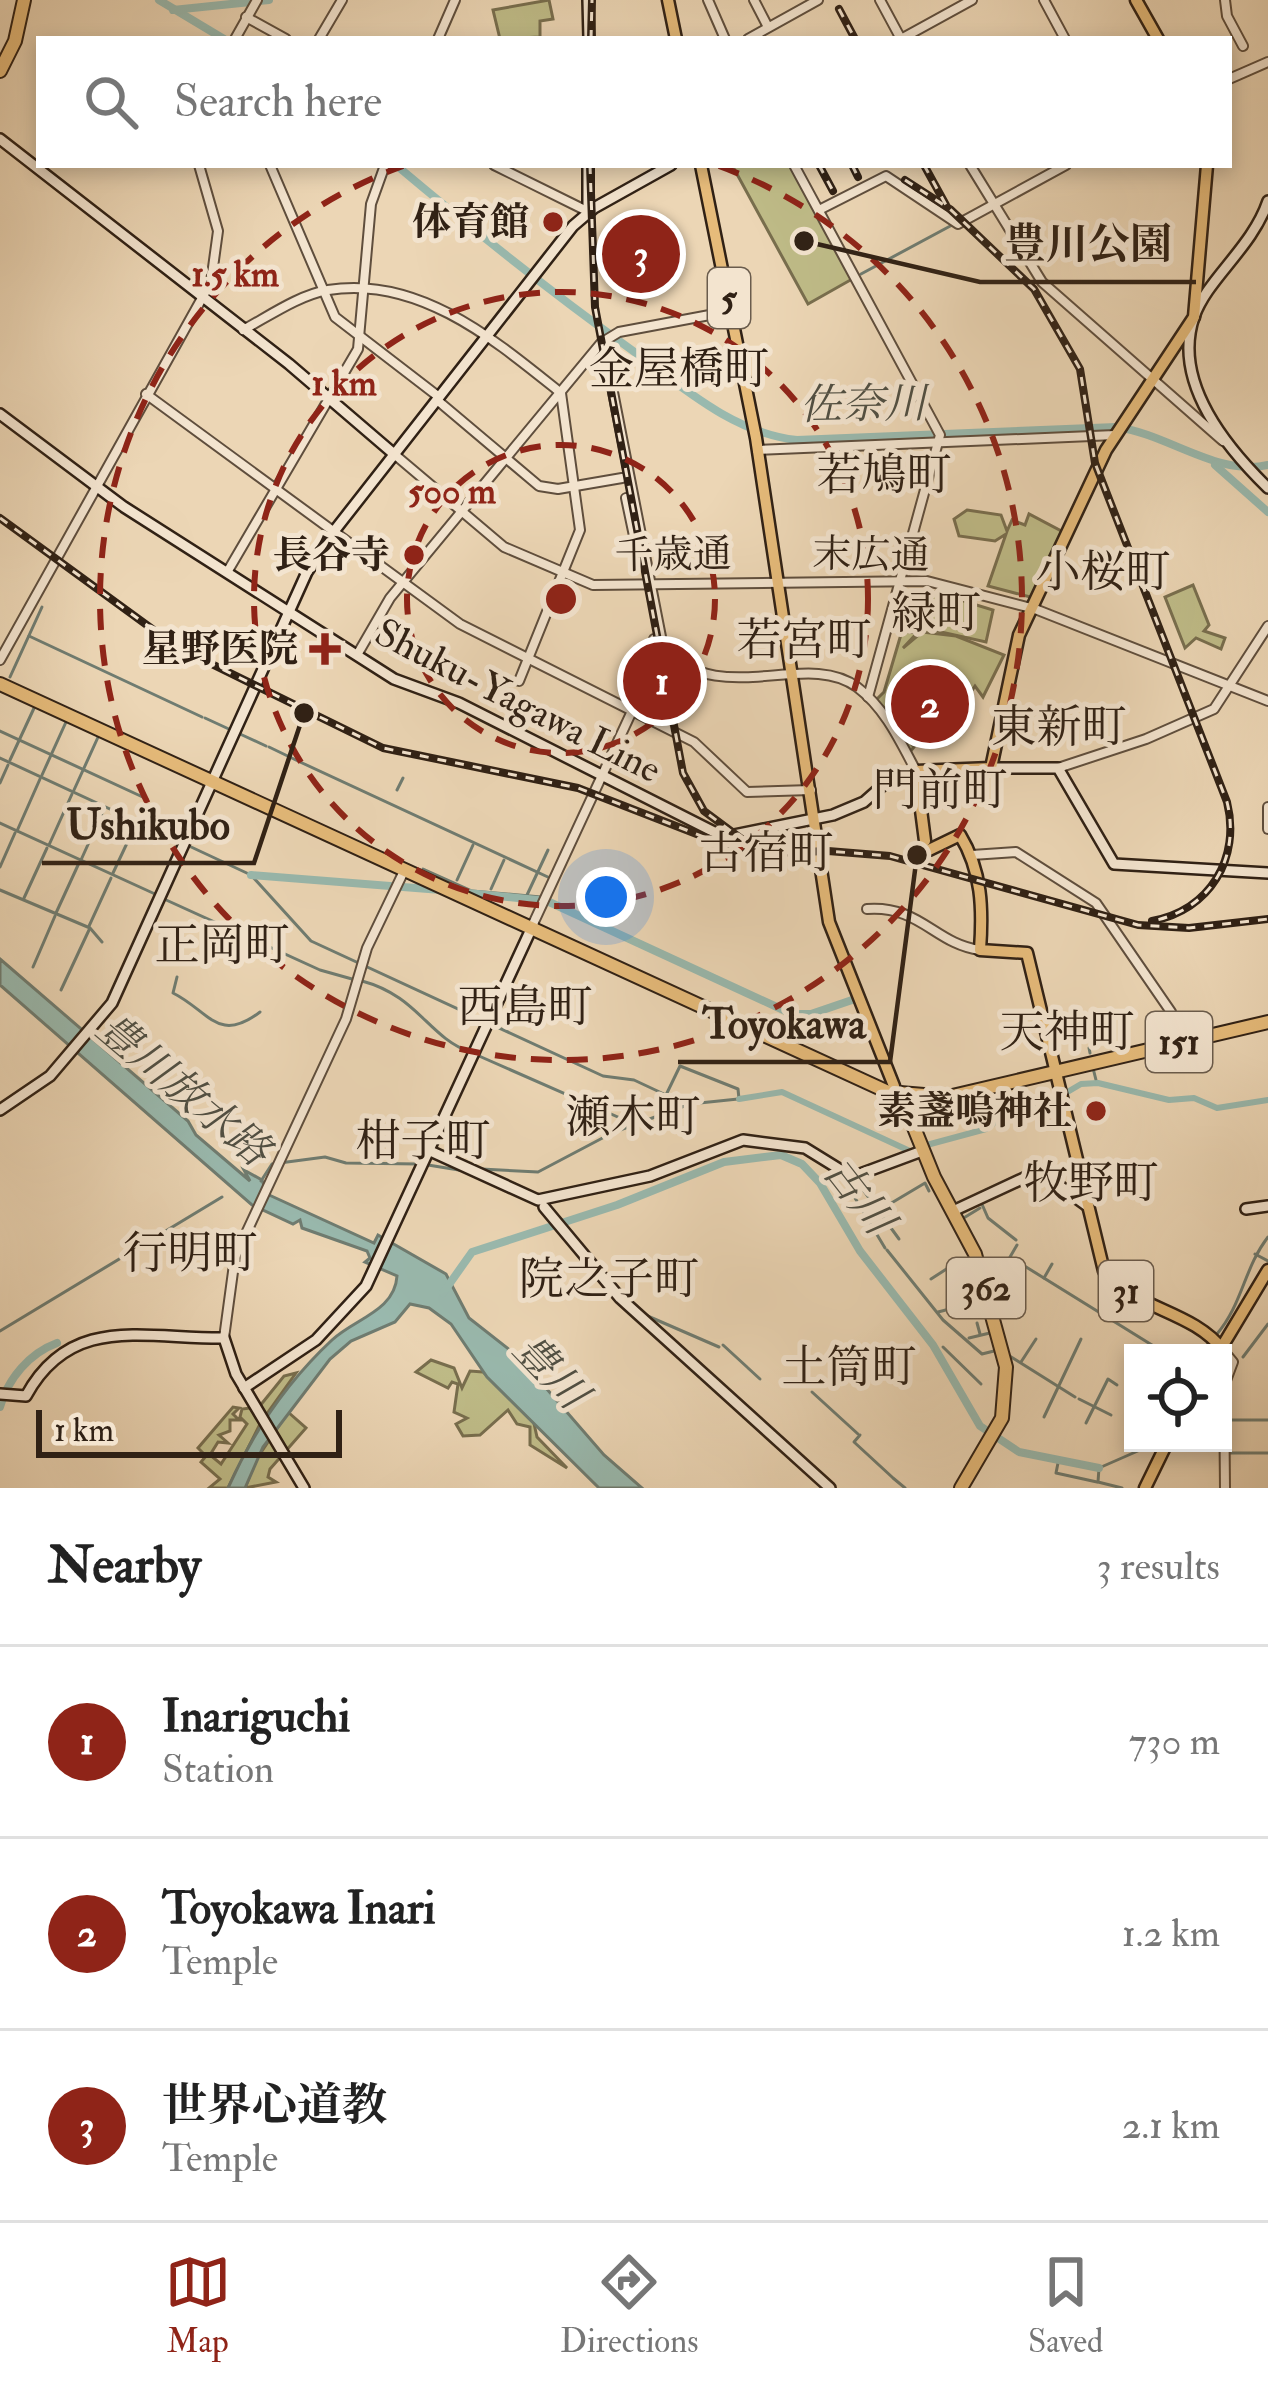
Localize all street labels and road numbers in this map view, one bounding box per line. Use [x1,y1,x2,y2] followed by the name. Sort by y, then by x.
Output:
[708,268,750,328] road number: 5
[614,529,732,581] street label: 千歳通
[812,529,930,581] street label: 末広通
[367,608,669,794] street label: Shuku-Yagawa Line
[1146,1012,1212,1072] road number: 151
[947,1258,1025,1318] road number: 362
[1099,1261,1153,1321] road number: 31

